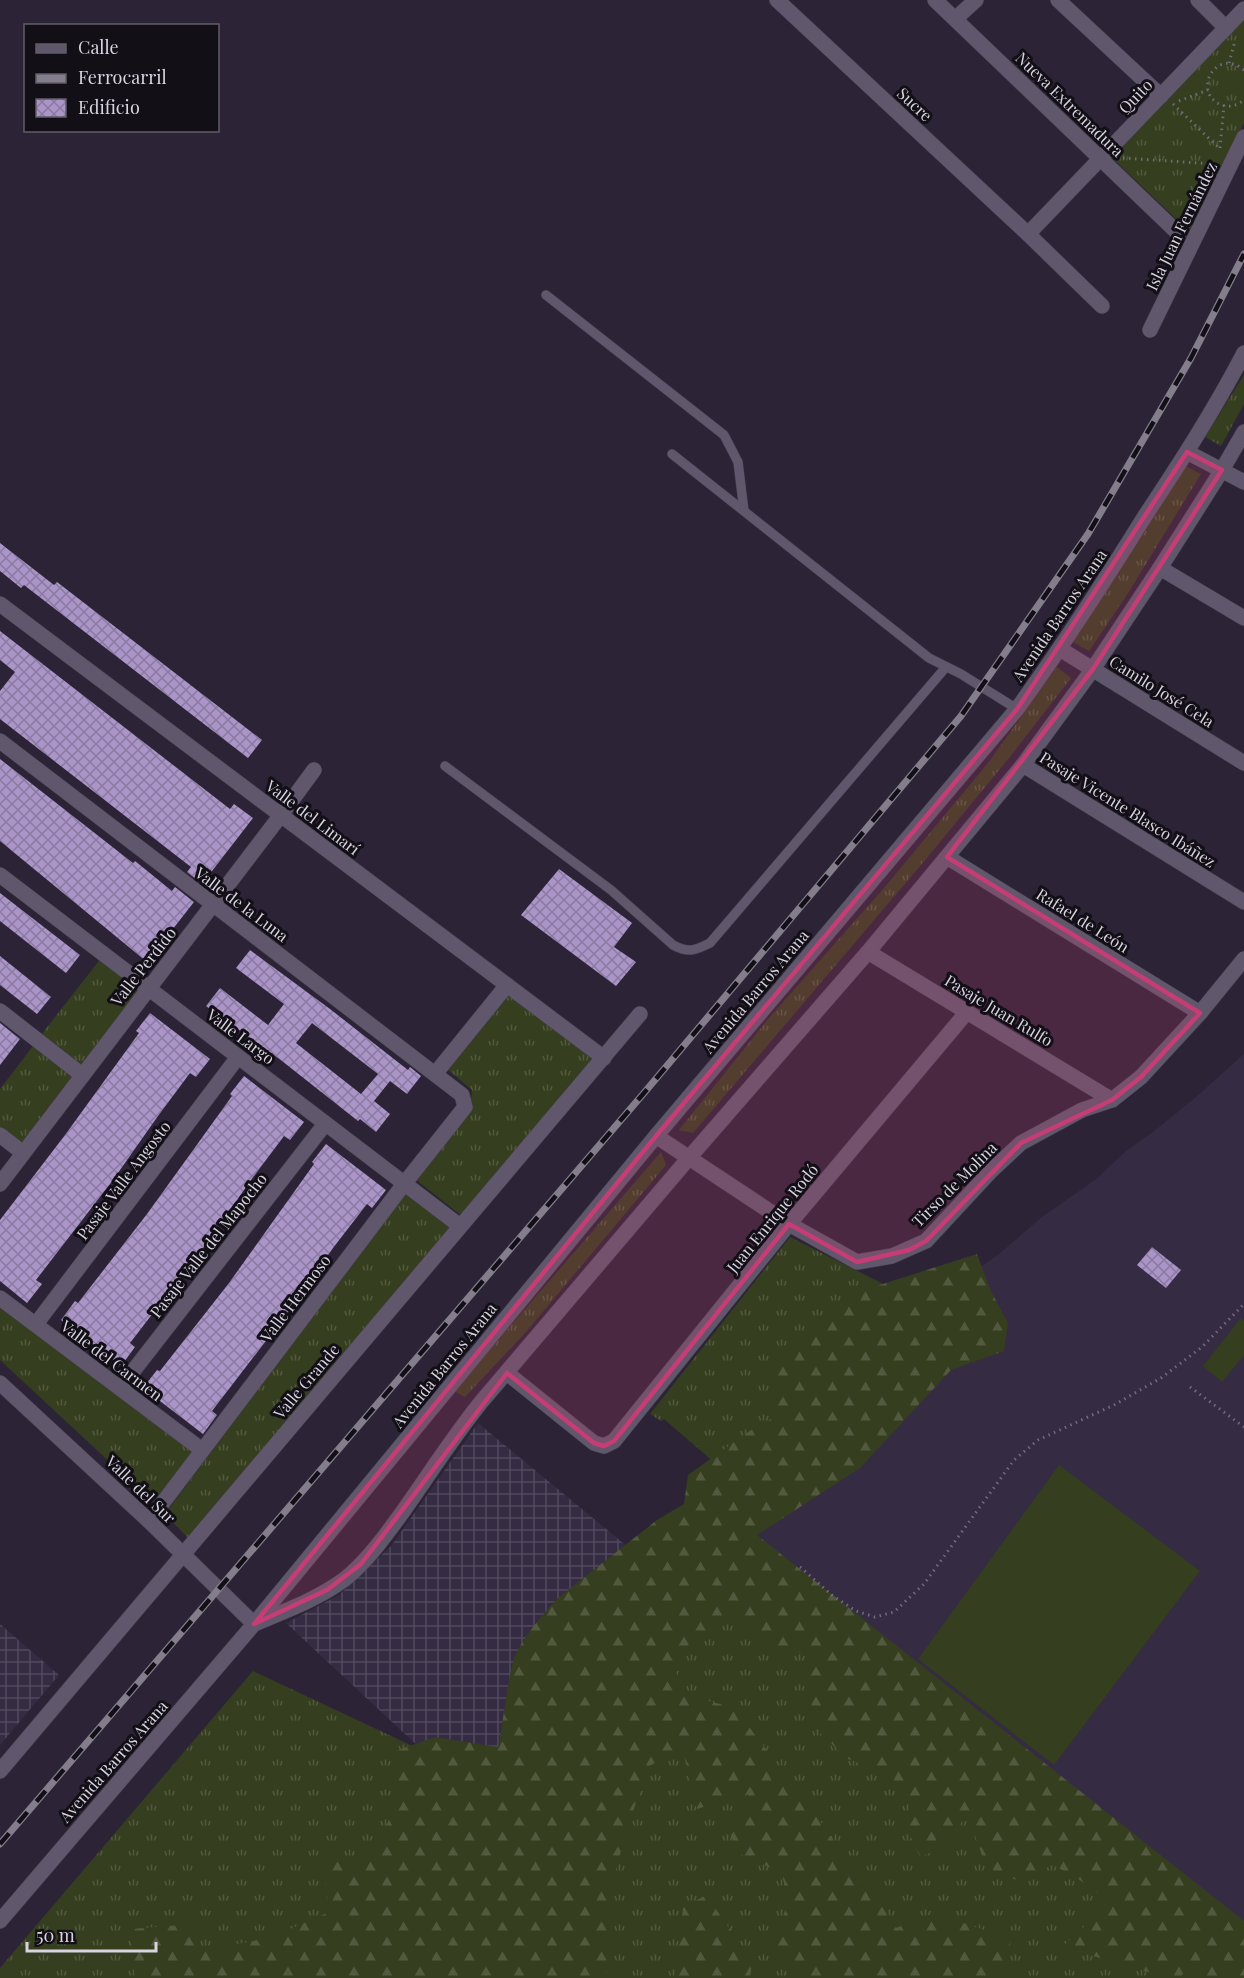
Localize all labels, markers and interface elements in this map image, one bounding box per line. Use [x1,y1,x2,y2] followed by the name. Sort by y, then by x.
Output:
[24,24,219,132] legend
[78,35,119,59] text: Calle
[1012,47,1129,161] street label: Nueva Extremadura
[78,65,167,89] text: Ferrocarril
[1113,74,1157,118] street label: Quito
[893,82,937,126] street label: Sucre
[78,95,140,119] text: Edificio
[1141,158,1221,294] street label: Isla Juan Fernández
[1006,545,1111,686] street label: Avenida Barros Arana
[1106,650,1218,732] street label: Camilo José Cela
[1036,746,1220,872] street label: Pasaje Vicente Blasco Ibáñez
[261,774,364,859] street label: Valle del Limarí
[190,861,293,946] street label: Valle de la Luna
[1033,883,1134,957] street label: Rafael de León
[105,922,180,1010] street label: Valle Perdido
[696,925,813,1058] street label: Avenida Barros Arana
[941,969,1057,1051] street label: Pasaje Juan Rulfo
[202,1003,279,1069] street label: Valle Largo
[71,1116,175,1244] street label: Pasaje Valle Angosto
[907,1137,1001,1231] street label: Tirso de Molina
[721,1159,823,1278] street label: Juan Enrique Rodó
[145,1168,271,1322] street label: Pasaje Valle del Mapocho
[255,1250,335,1347] street label: Valle Hermoso
[386,1298,501,1433] street label: Avenida Barros Arana
[56,1314,167,1405] street label: Valle del Carmen
[268,1339,343,1424] street label: Valle Grande
[101,1450,180,1528] street label: Valle del Sur
[54,1696,172,1827] street label: Avenida Barros Arana
[27,1915,156,1953] scale bar
[36,1923,75,1947] text: 50 m

